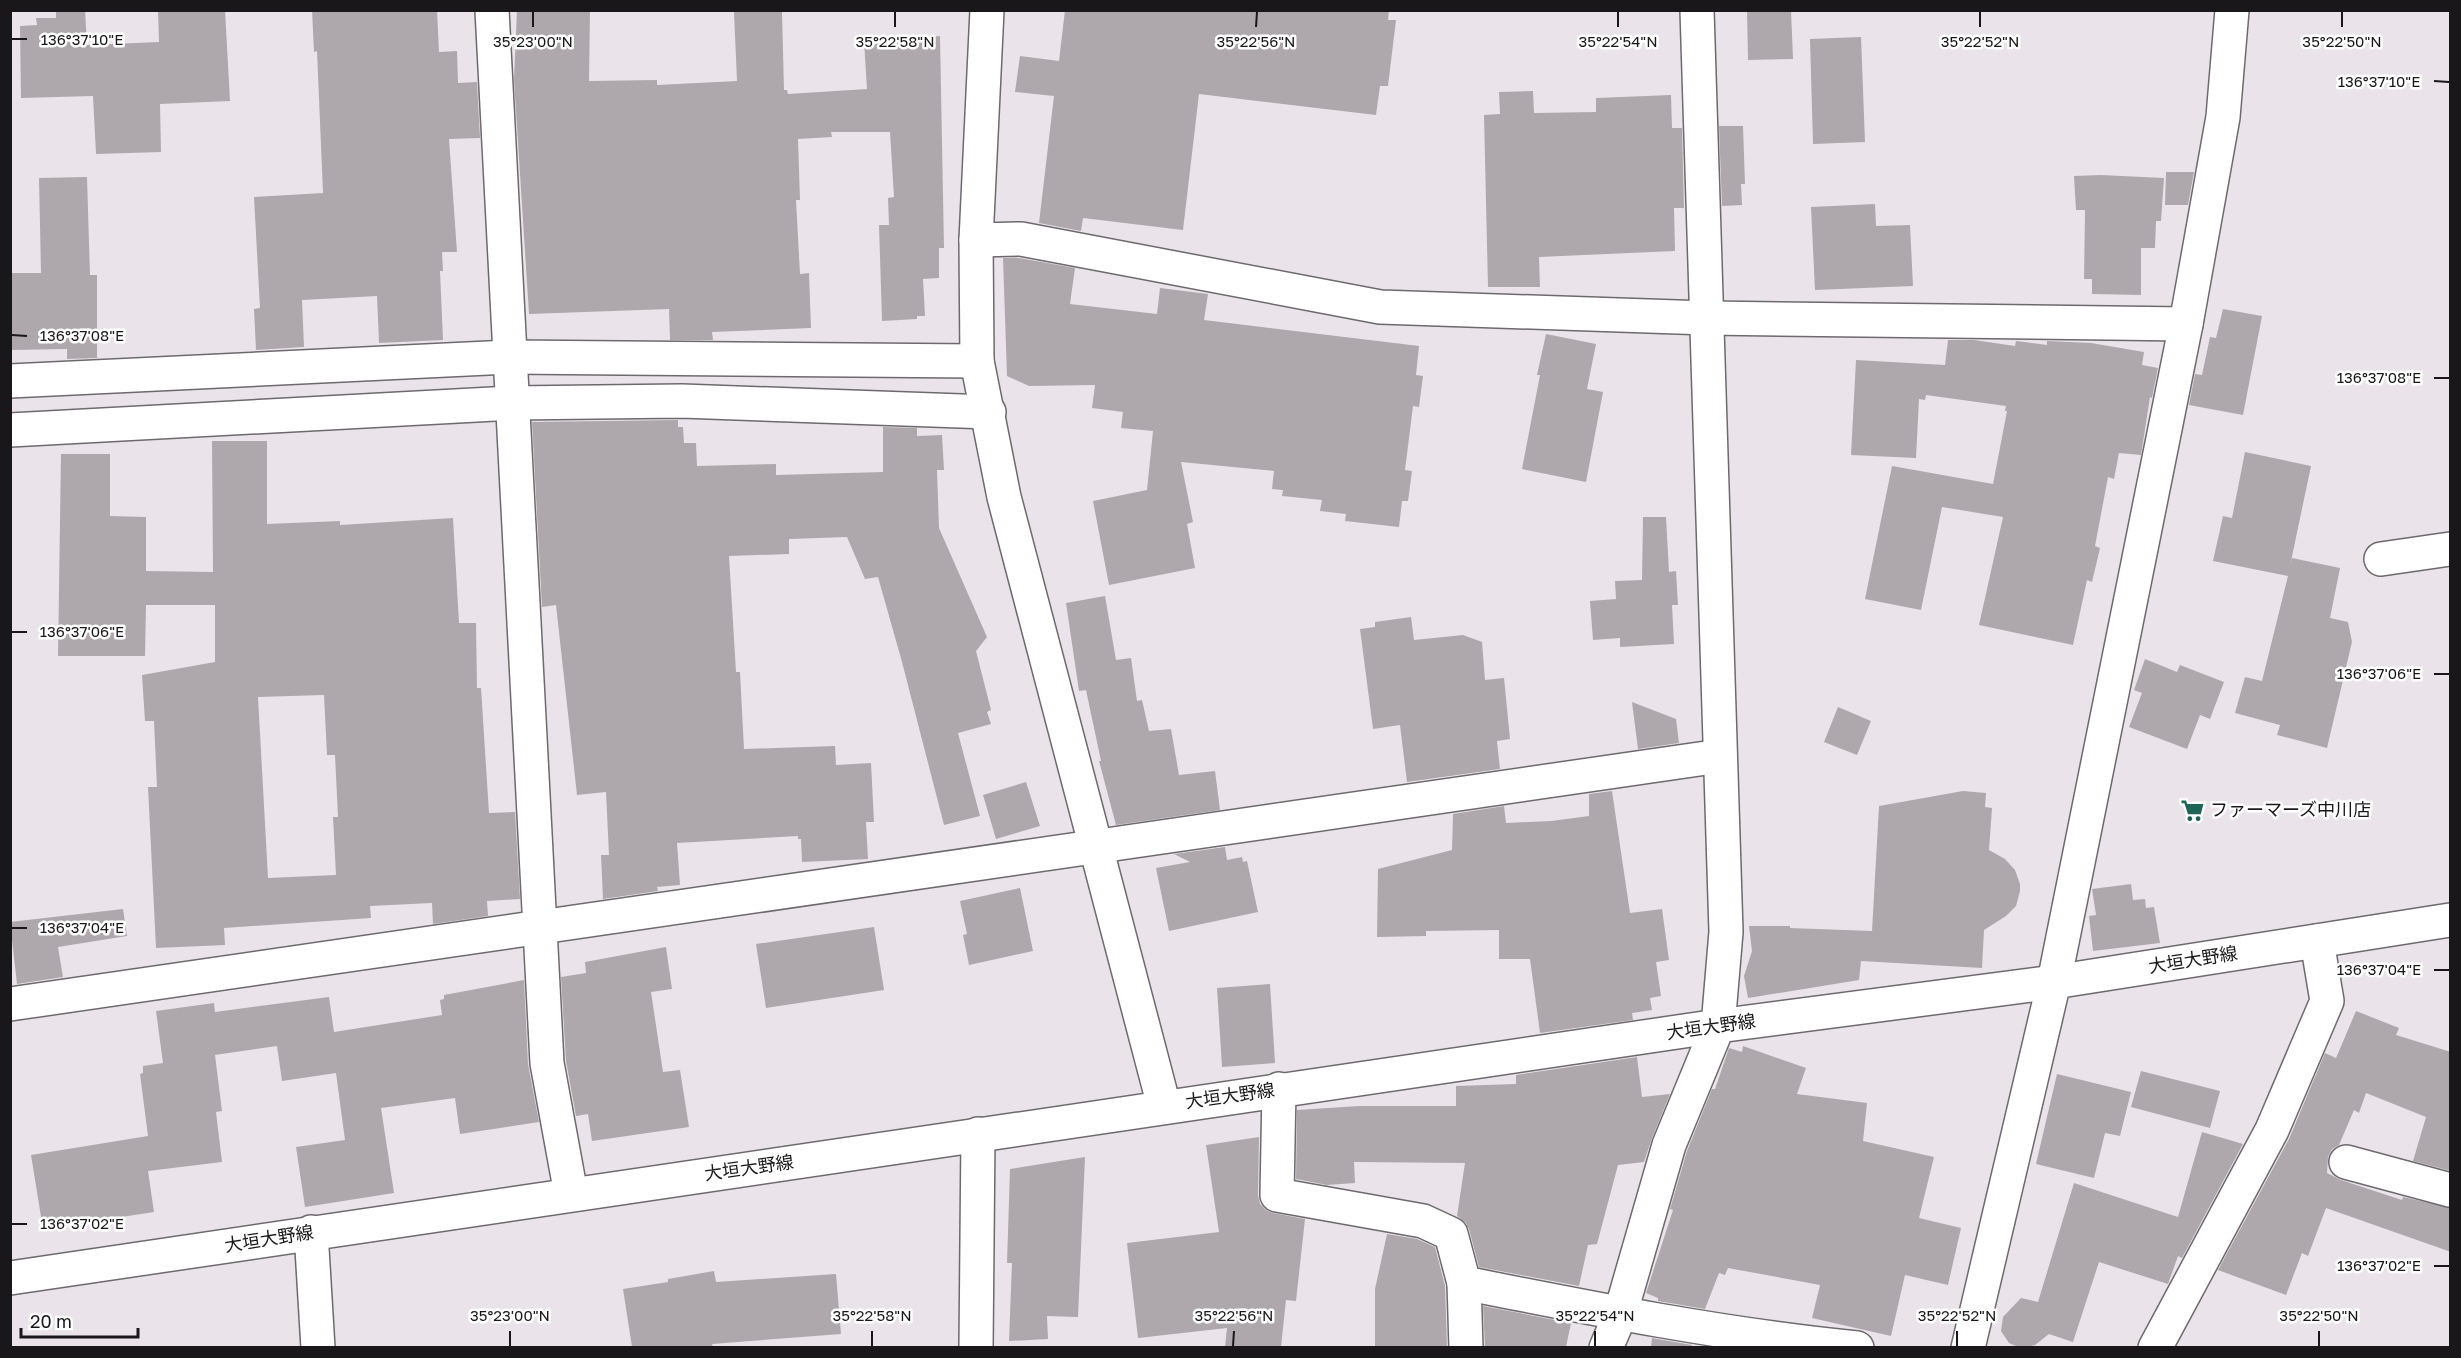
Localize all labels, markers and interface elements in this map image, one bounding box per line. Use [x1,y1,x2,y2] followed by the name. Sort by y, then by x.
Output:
[41,30,123,48] text: 136°37'10"E
[493,32,573,50] text: 35°23'00"N
[855,32,935,50] text: 35°22'58"N
[1216,32,1296,50] text: 35°22'56"N
[1578,32,1658,50] text: 35°22'54"N
[1941,32,2019,50] text: 35°22'52"N
[2302,32,2382,50] text: 35°22'50"N
[2338,72,2420,90] text: 136°37'10"E
[40,326,124,344] text: 136°37'08"E
[2337,368,2421,386] text: 136°37'08"E
[40,622,124,640] text: 136°37'06"E
[2337,664,2421,682] text: 136°37'06"E
[2179,797,2205,823] supermarket icon: ファーマーズ中川店
[2210,798,2371,820] place label: ファーマーズ中川店
[40,918,124,936] text: 136°37'04"E
[2147,941,2239,977] street label: 大垣大野線
[2337,960,2421,978] text: 136°37'04"E
[1665,1009,1757,1043] street label: 大垣大野線
[1184,1078,1276,1112] street label: 大垣大野線
[703,1150,795,1184] street label: 大垣大野線
[40,1214,124,1232] text: 136°37'02"E
[223,1220,315,1256] street label: 大垣大野線
[2337,1256,2421,1274] text: 136°37'02"E
[21,1301,138,1339] scale bar
[470,1306,550,1324] text: 35°23'00"N
[832,1306,912,1324] text: 35°22'58"N
[1194,1306,1274,1324] text: 35°22'56"N
[1555,1306,1635,1324] text: 35°22'54"N
[1918,1306,1996,1324] text: 35°22'52"N
[2279,1306,2359,1324] text: 35°22'50"N
[30,1310,72,1332] text: 20 m

